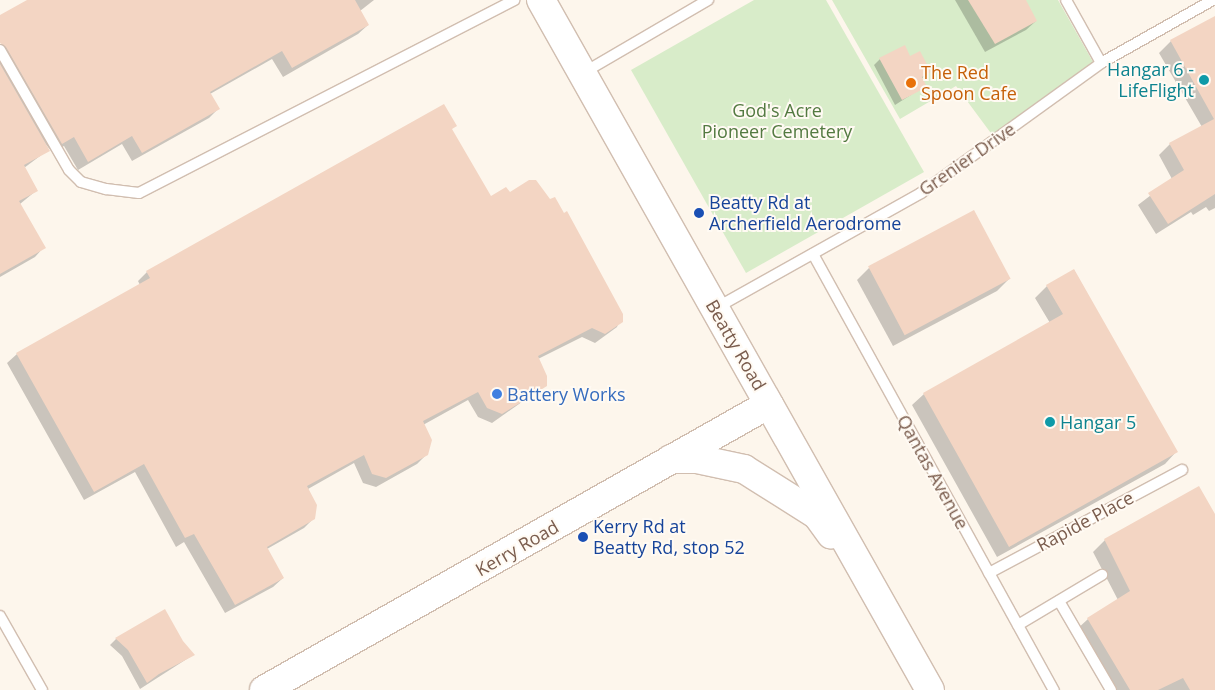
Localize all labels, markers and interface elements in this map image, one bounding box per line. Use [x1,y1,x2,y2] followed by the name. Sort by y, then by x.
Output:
[1107,59,1194,102] place label: Hangar 6 - LifeFlight
[921,62,1017,104] place label: The Red Spoon Cafe
[1198,74,1210,86] marker: Hangar 6 - LifeFlight
[905,77,917,89] marker: The Red Spoon Cafe
[702,100,852,142] park label: God's Acre Pioneer Cemetery
[915,118,1019,200] street label: Grenier Drive
[709,192,901,234] place label: Beatty Rd at Archerfield Aerodrome
[693,207,705,219] marker: Beatty Rd at Archerfield Aerodrome
[701,296,771,394] street label: Beatty Road
[507,383,625,405] place label: Battery Works
[491,388,503,400] marker: Battery Works
[893,411,973,533] street label: Qantas Avenue
[1060,411,1136,433] place label: Hangar 5
[1044,416,1056,428] marker: Hangar 5
[1033,486,1137,556] street label: Rapide Place
[472,516,562,580] street label: Kerry Road
[593,516,745,558] place label: Kerry Rd at Beatty Rd, stop 52
[577,531,589,543] marker: Kerry Rd at Beatty Rd, stop 52

